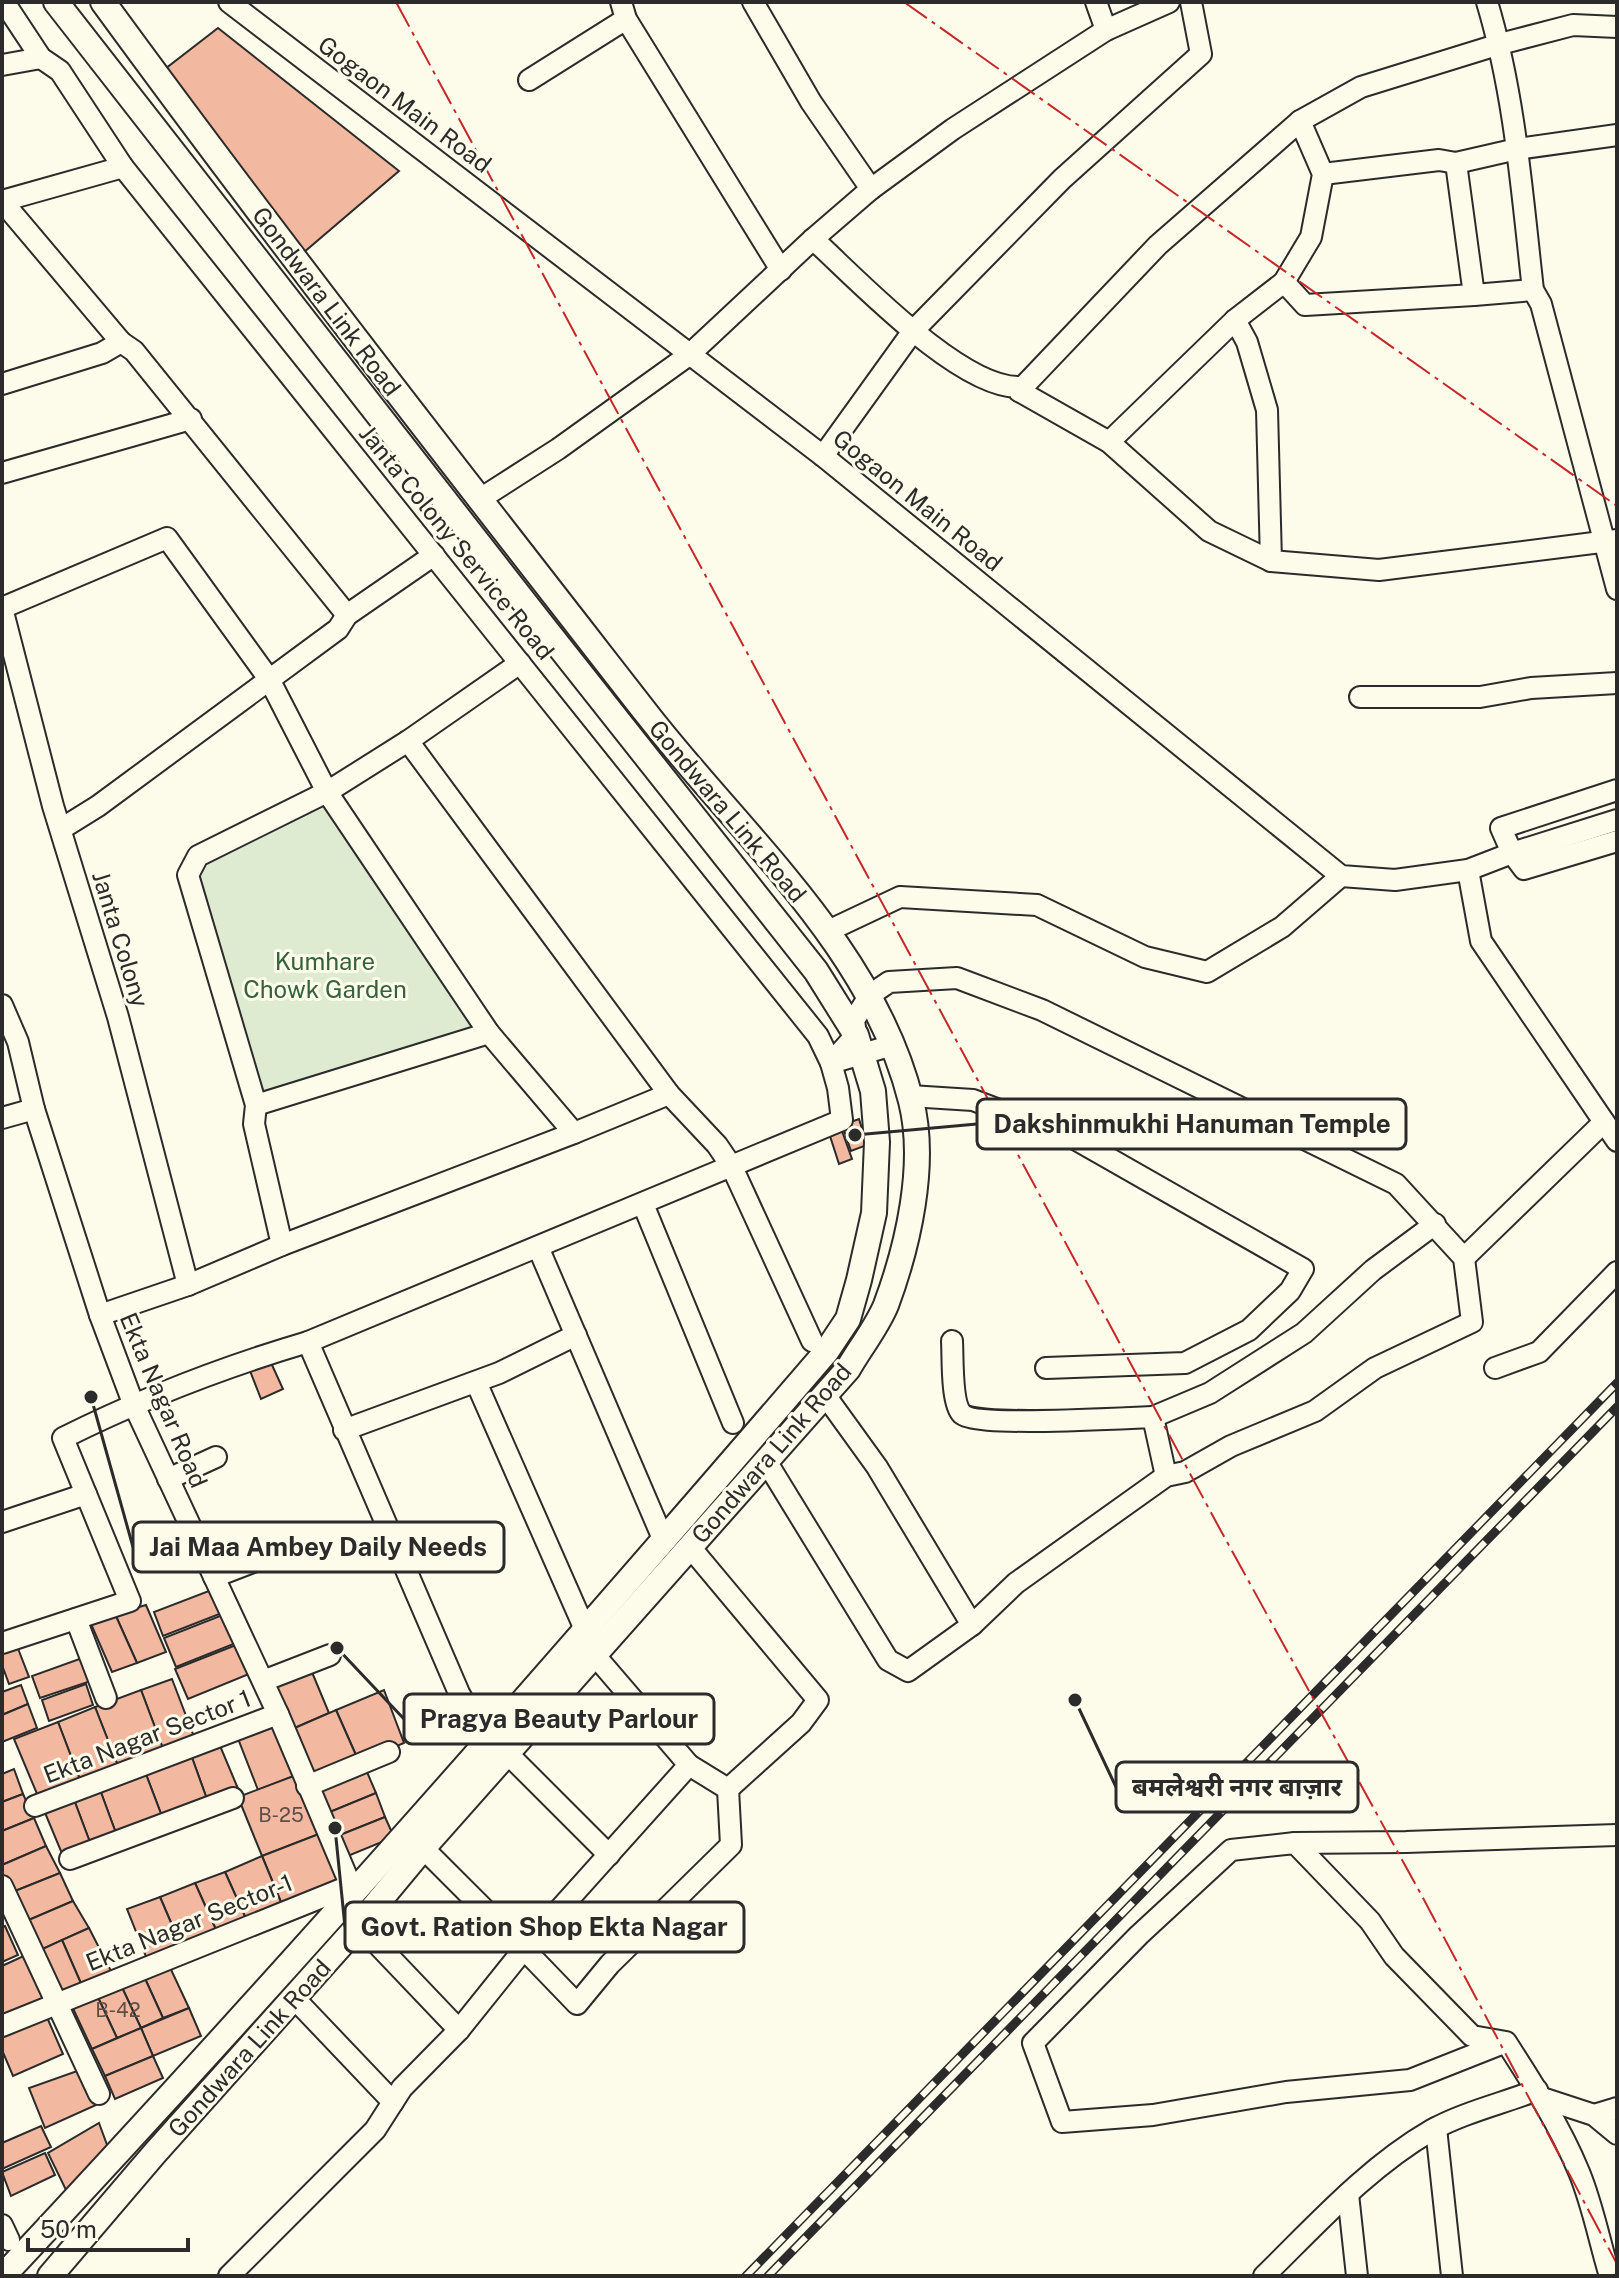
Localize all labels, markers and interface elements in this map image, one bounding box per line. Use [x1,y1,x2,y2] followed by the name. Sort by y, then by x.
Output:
[313,30,497,178] street label: Gogaon Main Road
[247,201,407,401] street label: Gondwara Link Road
[354,419,560,665] street label: Janta Colony Service Road
[828,423,1008,577] street label: Gogaon Main Road
[644,714,812,908] street label: Gondwara Link Road
[87,868,155,1011] street label: Janta Colony
[243,947,407,1003] park label: Kumhare Chowk Garden
[977,1099,1406,1149] callout: Dakshinmukhi Hanuman Temple
[993,1108,1391,1139] text: Dakshinmukhi Hanuman Temple
[115,1308,213,1492] street label: Ekta Nagar Road
[685,1357,857,1549] street label: Gondwara Link Road
[133,1522,504,1572] callout: Jai Maa Ambey Daily Needs
[149,1531,487,1562] text: Jai Maa Ambey Daily Needs
[39,1683,255,1789] street label: Ekta Nagar Sector 1
[404,1694,714,1744] callout: Pragya Beauty Parlour
[420,1703,699,1734] text: Pragya Beauty Parlour
[1116,1762,1358,1812] callout: बमलेश्वरी नगर बाज़ार
[1132,1771,1343,1802] text: बमलेश्वरी नगर बाज़ार
[258,1803,304,1827] house number: B-25
[82,1868,296,1976] street label: Ekta Nagar Sector-1
[345,1902,744,1952] callout: Govt. Ration Shop Ekta Nagar
[360,1911,728,1942] text: Govt. Ration Shop Ekta Nagar
[162,1954,336,2142] street label: Gondwara Link Road
[95,1998,141,2022] house number: B-42
[28,2202,188,2252] scale bar
[40,2215,97,2243] text: 50 m

